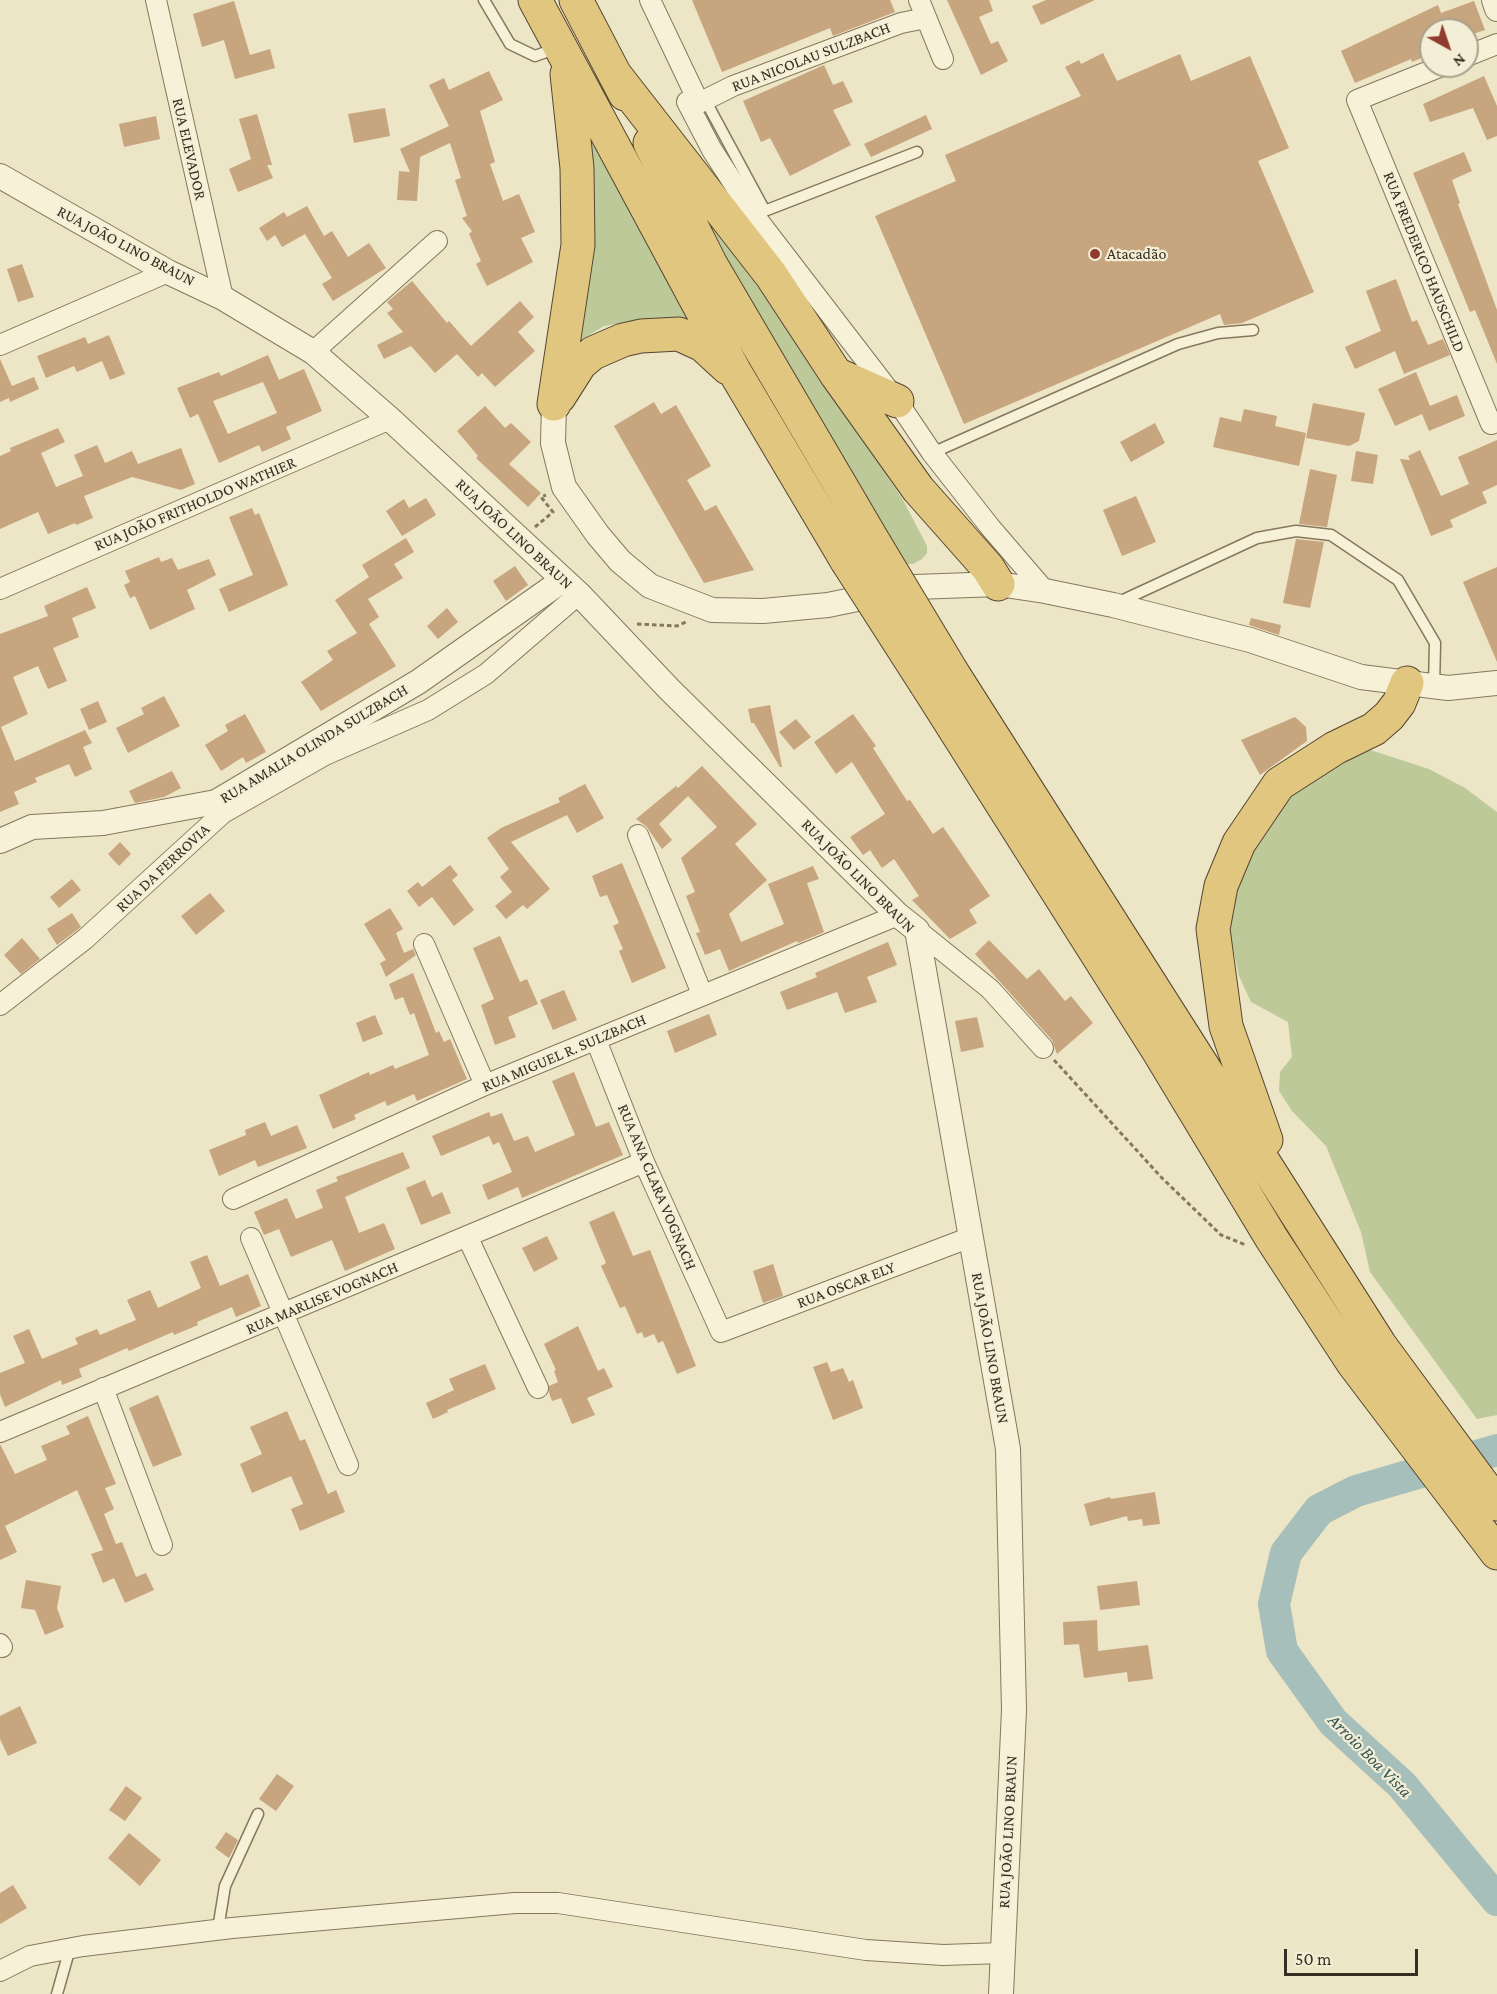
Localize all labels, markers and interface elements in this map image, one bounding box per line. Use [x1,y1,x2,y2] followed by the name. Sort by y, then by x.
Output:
[729,18,893,96] street label: RUA NICOLAU SULZBACH
[1419,18,1479,78] north arrow
[1450,51,1469,71] text: N
[168,96,210,202] street label: RUA ELEVADOR
[1379,169,1469,355] street label: RUA FREDERICO HAUSCHILD
[54,202,198,290] street label: RUA JOÃO LINO BRAUN
[1107,244,1166,264] place label: Atacadão
[1088,247,1102,261] marker: Atacadão
[91,453,299,555] street label: RUA JOÃO FRITHOLDO WATHIER
[451,475,577,593] street label: RUA JOÃO LINO BRAUN
[217,680,411,808] street label: RUA AMALIA OLINDA SULZBACH
[797,815,919,937] street label: RUA JOÃO LINO BRAUN
[112,820,214,916] street label: RUA DA FERROVIA
[479,1010,649,1096] street label: RUA MIGUEL R. SULZBACH
[613,1101,701,1273] street label: RUA ANA CLARA VOGNACH
[243,1257,401,1339] street label: RUA MARLISE VOGNACH
[794,1257,898,1313] street label: RUA OSCAR ELY
[967,1271,1013,1425] street label: RUA JOÃO LINO BRAUN
[1324,1710,1416,1802] water label: Arroio Boa Vista
[994,1755,1022,1909] street label: RUA JOÃO LINO BRAUN
[1287,1937,1420,1975] scale bar
[1295,1949,1332,1969] text: 50 m

